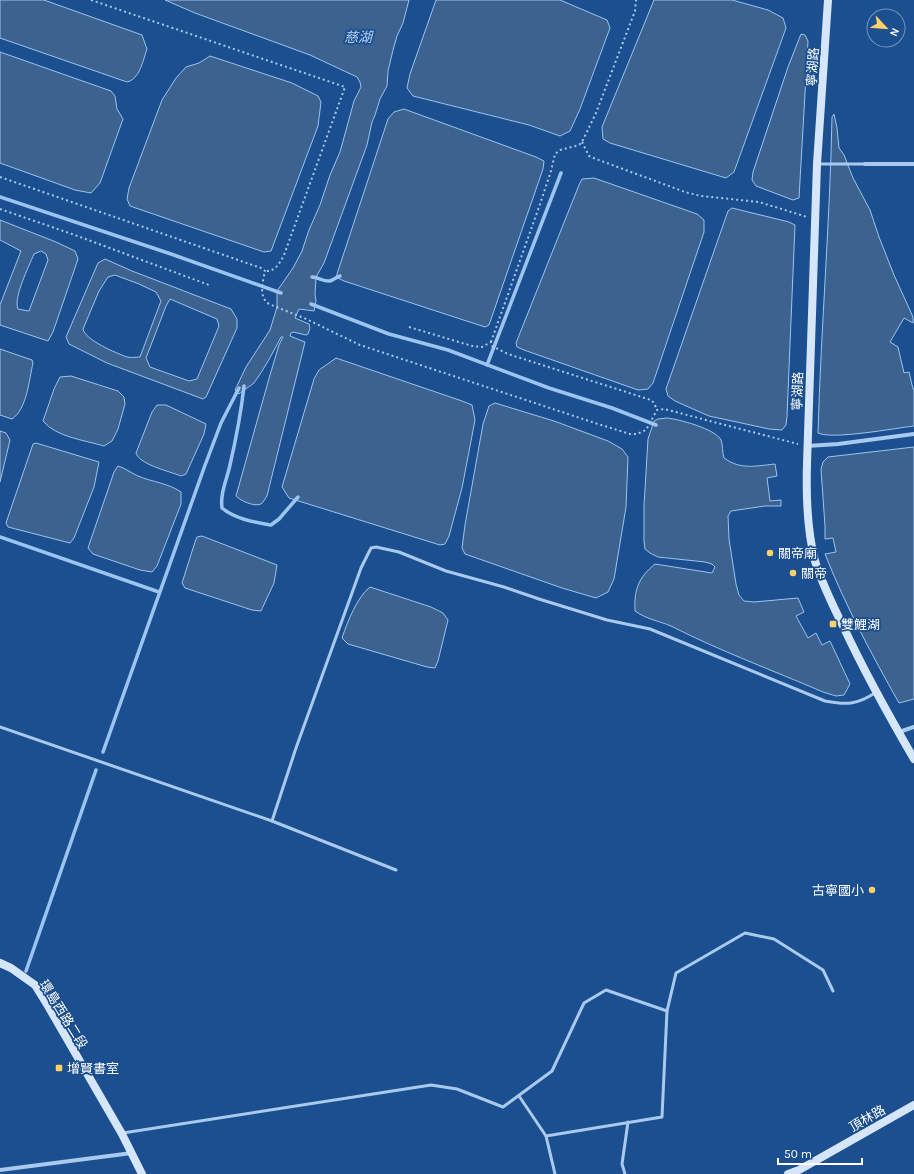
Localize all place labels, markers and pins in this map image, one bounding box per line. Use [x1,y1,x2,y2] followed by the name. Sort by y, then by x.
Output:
[778,546,817,561] place label: 關帝廟
[765,548,775,558] marker: 關帝廟
[801,566,827,581] place label: 關帝
[788,568,798,578] marker: 關帝
[841,617,880,632] place label: 雙鯉湖
[828,619,838,629] marker: 雙鯉湖
[812,883,864,898] place label: 古寧國小
[867,885,877,895] marker: 古寧國小
[67,1061,119,1076] place label: 增賢書室
[54,1063,64,1073] marker: 增賢書室

